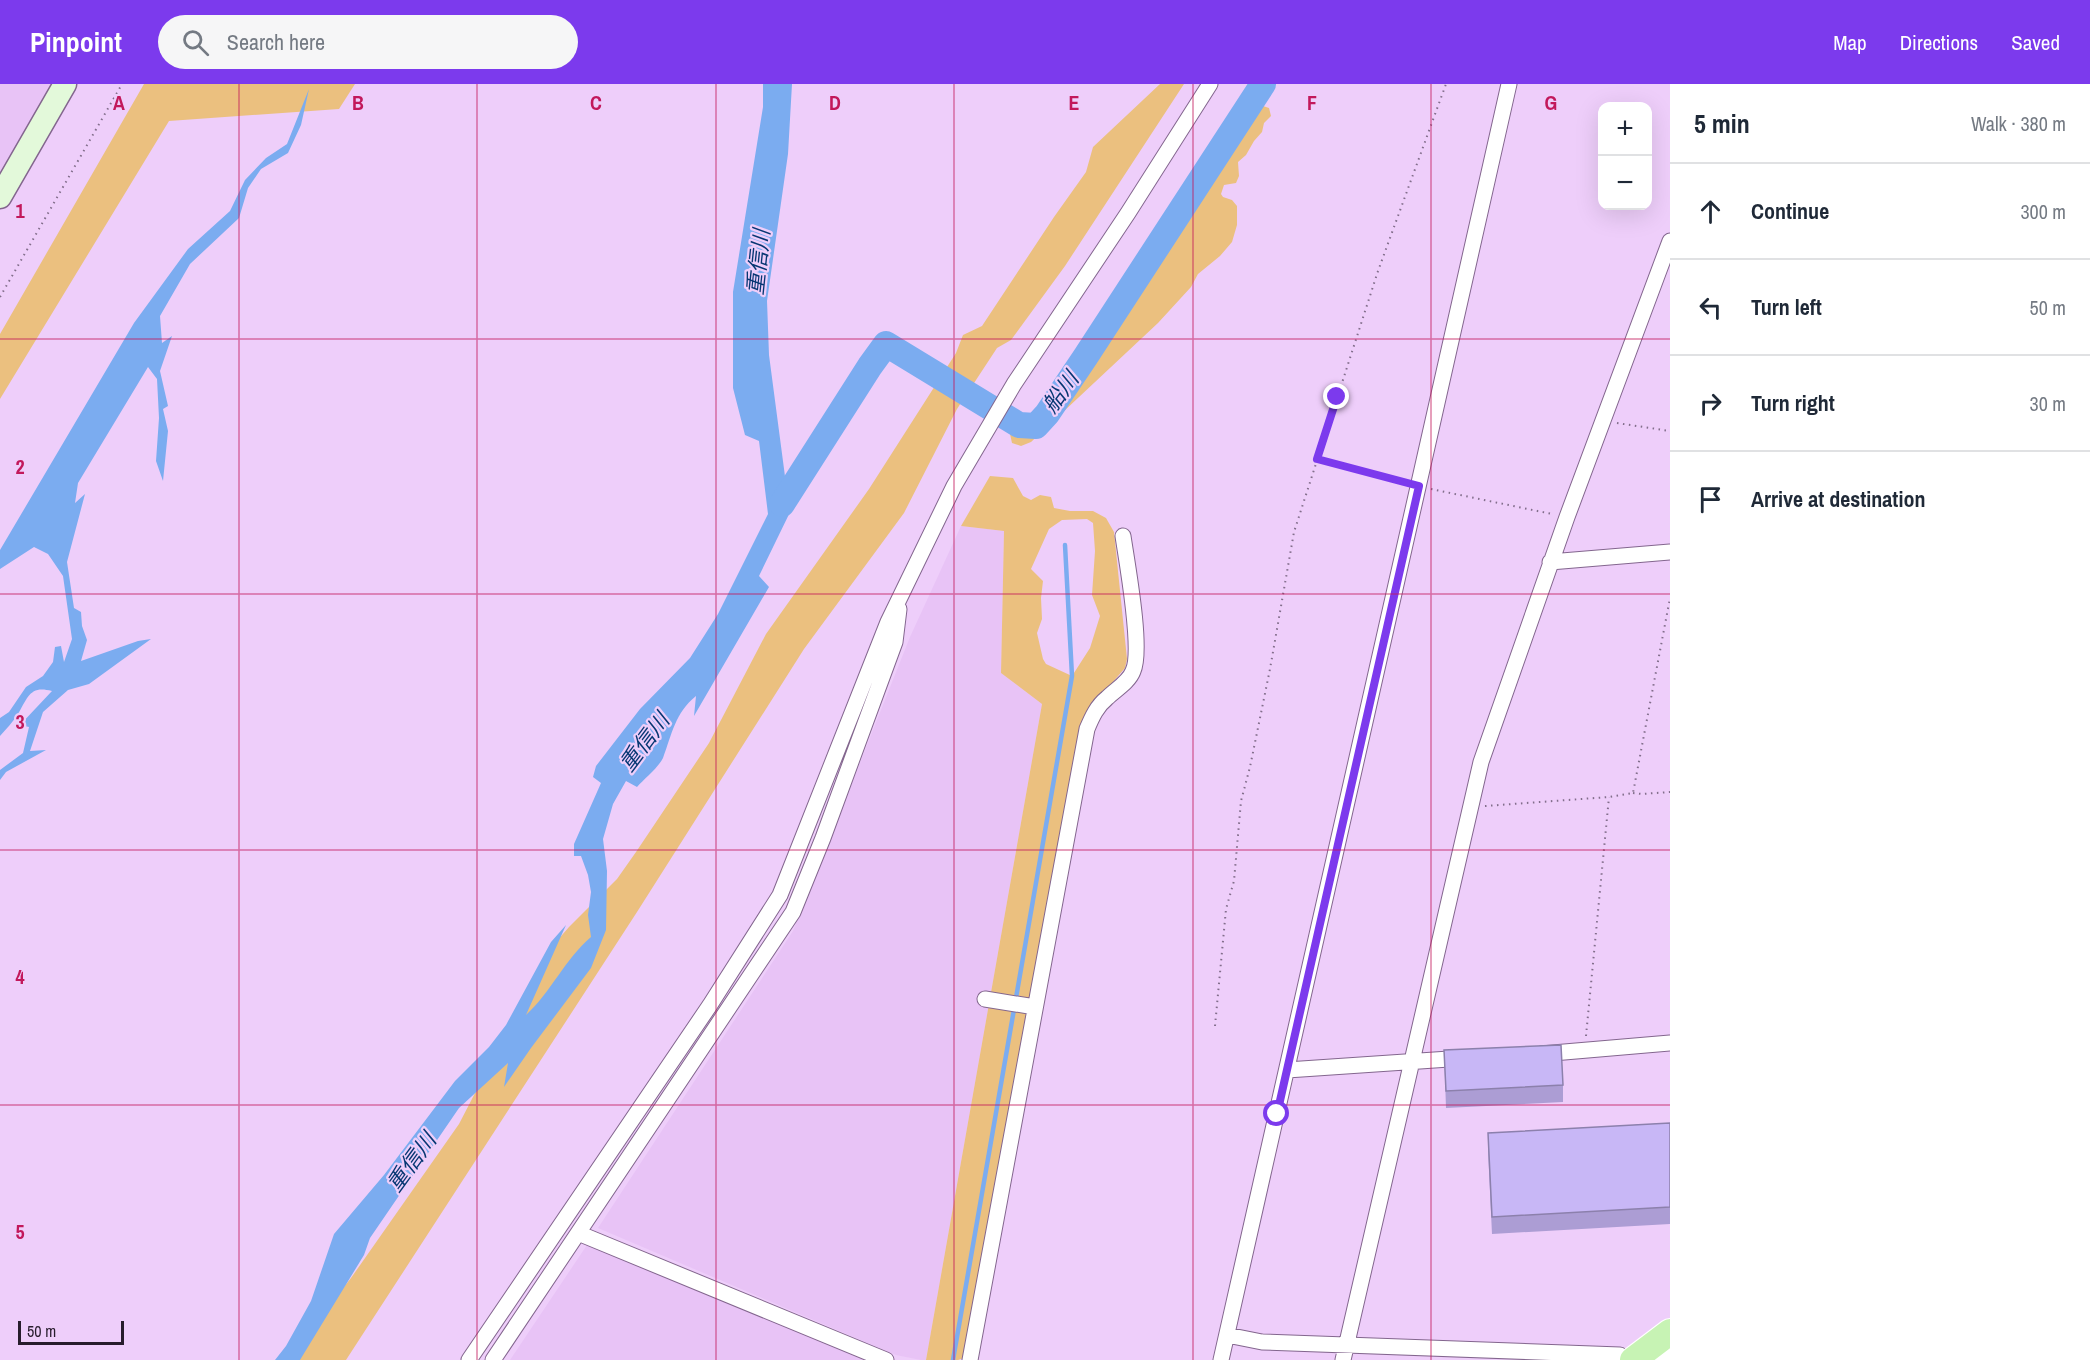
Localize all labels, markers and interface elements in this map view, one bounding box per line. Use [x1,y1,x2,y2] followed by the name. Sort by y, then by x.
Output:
[158,15,578,69] search box
[30,23,122,61] text: Pinpoint
[179,26,212,59] icon: search
[227,27,325,57] text: Search here
[1833,28,1867,57] text: Map
[1900,28,1978,57] text: Directions
[2011,28,2060,57] text: Saved
[113,89,125,116] text: A
[352,89,364,116] text: B
[590,89,602,116] text: C
[829,89,841,116] text: D
[1069,89,1080,116] text: E
[1307,89,1317,116] text: F
[1545,89,1557,116] text: G
[1598,102,1652,210] map controls
[1598,102,1652,156] button: +
[1694,106,1750,141] text: 5 min
[1971,110,2066,137] text: Walk · 380 m
[1598,156,1652,210] button: −
[1694,195,1727,228] icon: ahead
[1751,196,1829,226] text: Continue
[15,197,25,224] text: 1
[2020,198,2066,225] text: 300 m
[740,226,777,296] water label: 重信川
[1694,291,1727,324] icon: left
[1751,292,1822,322] text: Turn left
[2030,294,2066,321] text: 50 m
[1035,364,1086,419] water label: 船川
[1323,383,1349,409] route end
[1694,387,1727,420] icon: right
[1751,388,1835,418] text: Turn right
[2030,390,2066,417] text: 30 m
[15,453,25,480] text: 2
[1694,483,1727,516] icon: arrive
[1751,484,1925,514] text: Arrive at destination
[612,705,677,777] water label: 重信川
[15,708,25,735] text: 3
[15,963,25,990] text: 4
[1263,1100,1289,1126] route start
[379,1125,444,1198] water label: 重信川
[15,1218,25,1245] text: 5
[18,1318,124,1346] scale bar
[27,1320,56,1342] text: 50 m

